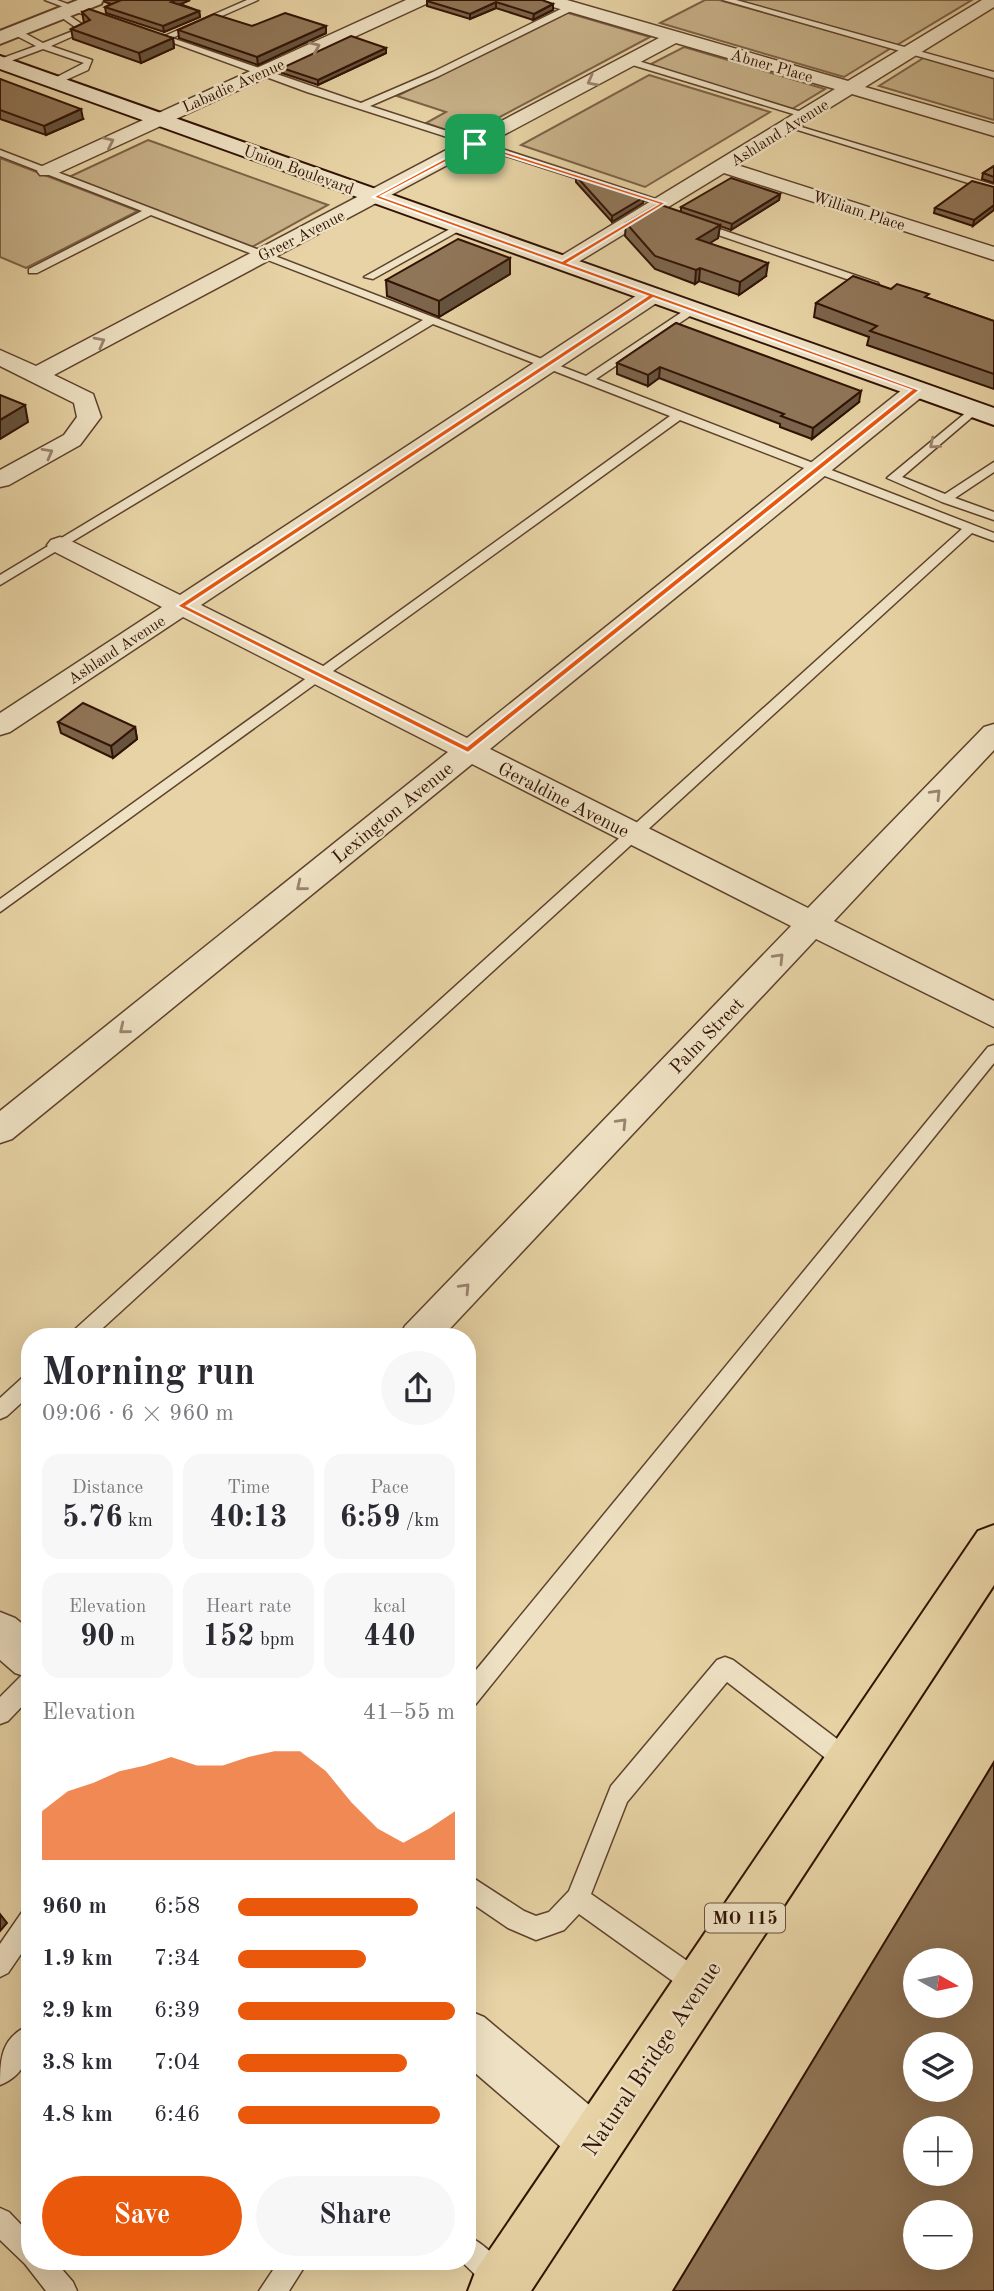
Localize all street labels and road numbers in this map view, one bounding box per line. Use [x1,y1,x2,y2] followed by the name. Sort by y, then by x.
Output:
[728,48,814,86] street label: Abner Place
[180,57,287,117] street label: Labadie Avenue
[728,97,832,170] street label: Ashland Avenue
[241,143,356,198] street label: Union Boulevard
[810,189,907,234] street label: William Place
[256,208,348,265] street label: Greer Avenue
[66,613,169,688] street label: Ashland Avenue
[330,760,457,868] street label: Lexington Avenue
[494,760,632,842] street label: Geraldine Avenue
[667,995,748,1078] street label: Palm Street
[705,1904,785,1932] road number: MO 115
[579,1958,726,2160] street label: Natural Bridge Avenue

